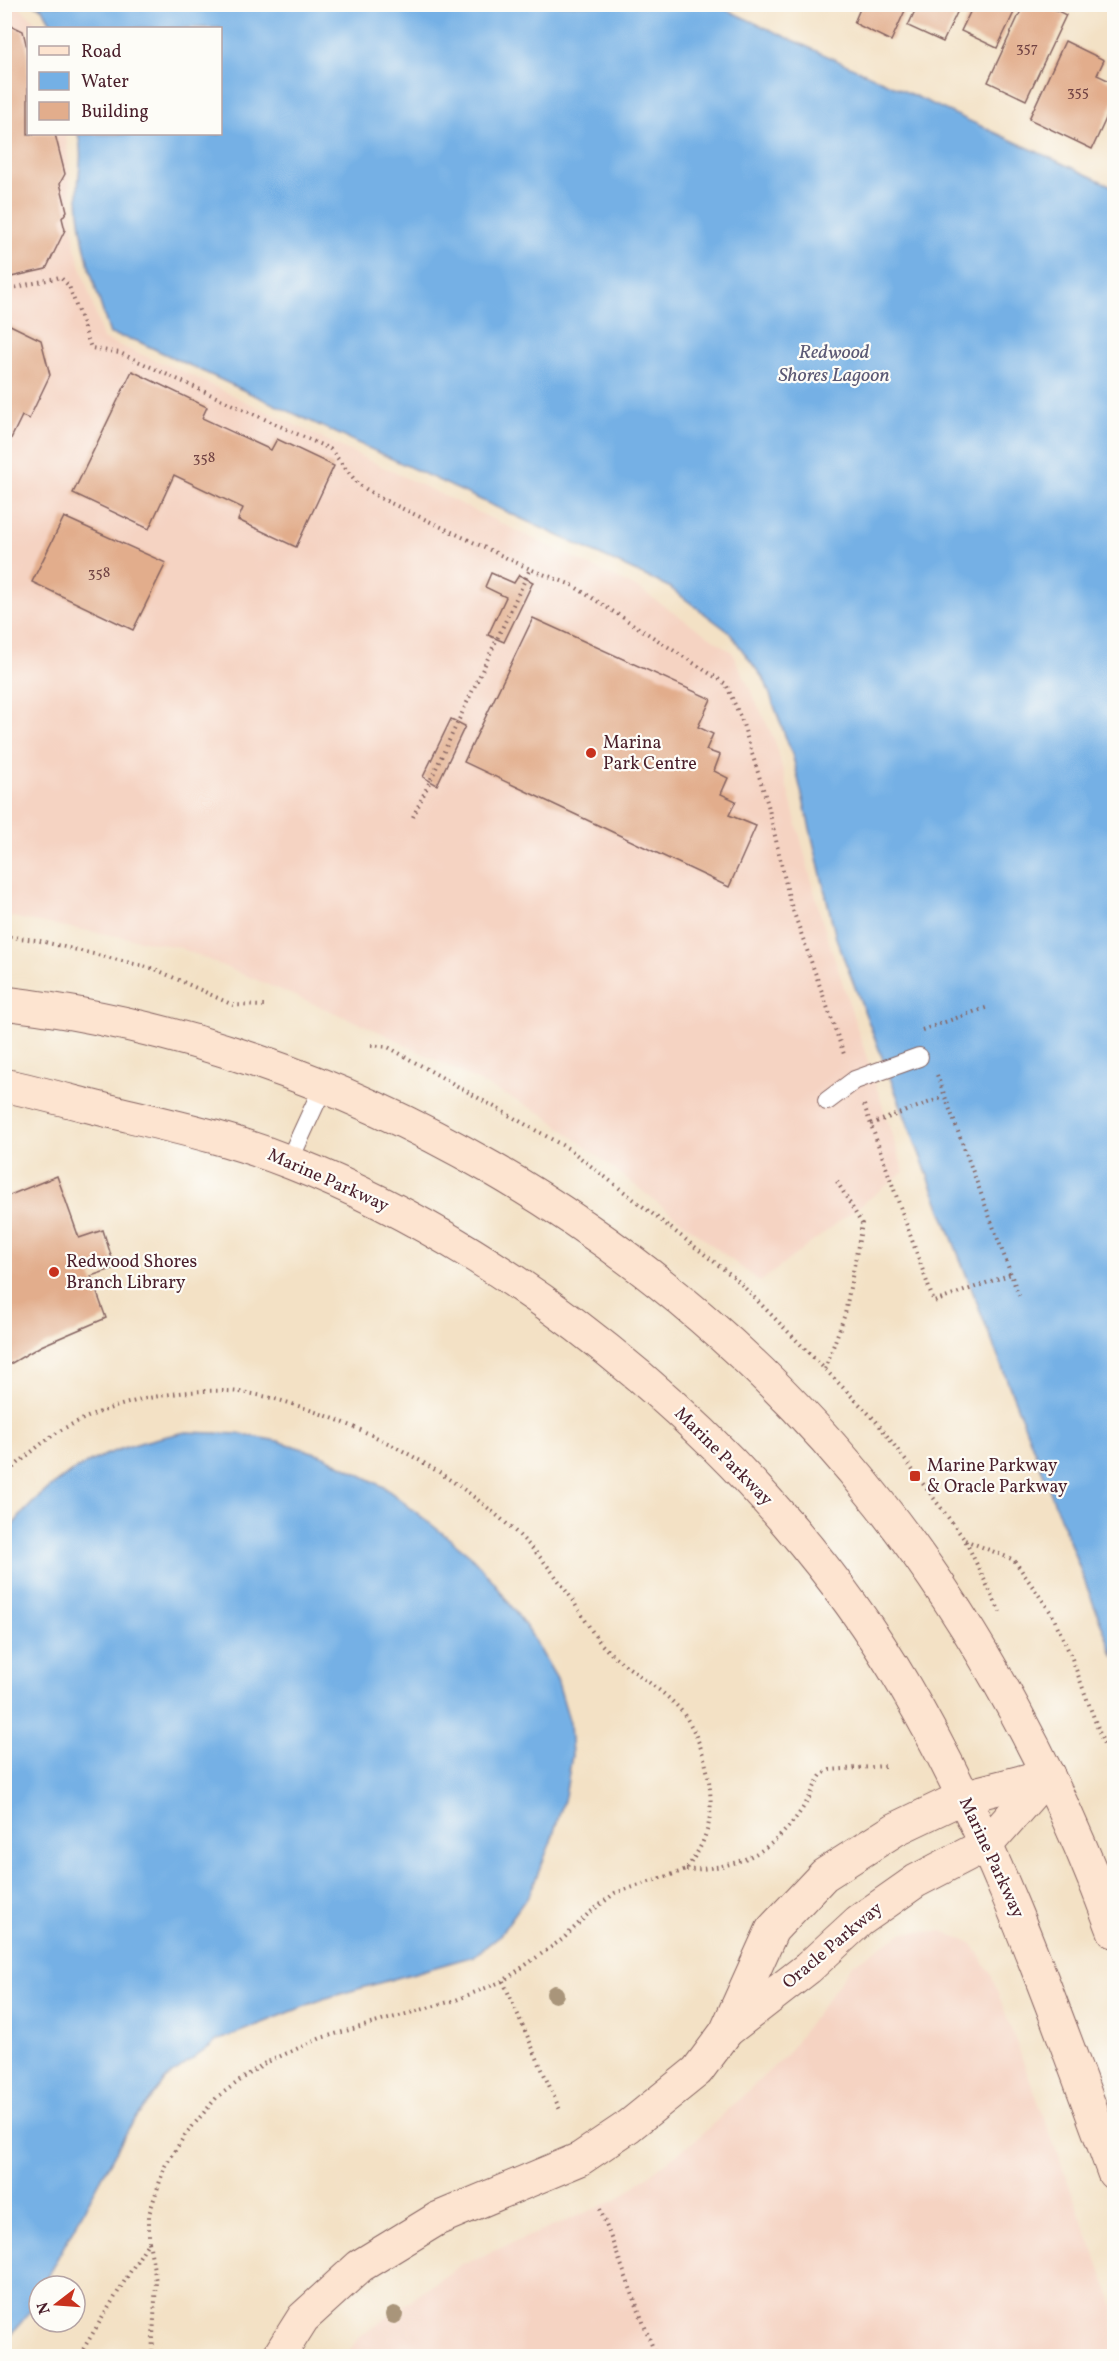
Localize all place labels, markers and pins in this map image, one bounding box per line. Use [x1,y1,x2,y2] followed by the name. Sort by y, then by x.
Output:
[603,731,697,777] place label: Marina Park Centre
[584,746,598,760] marker: Marina Park Centre
[66,1250,197,1296] place label: Redwood Shores Branch Library
[47,1265,61,1279] marker: Redwood Shores Branch Library
[927,1454,1068,1500] place label: Marine Parkway & Oracle Parkway
[908,1469,922,1483] marker: Marine Parkway & Oracle Parkway

